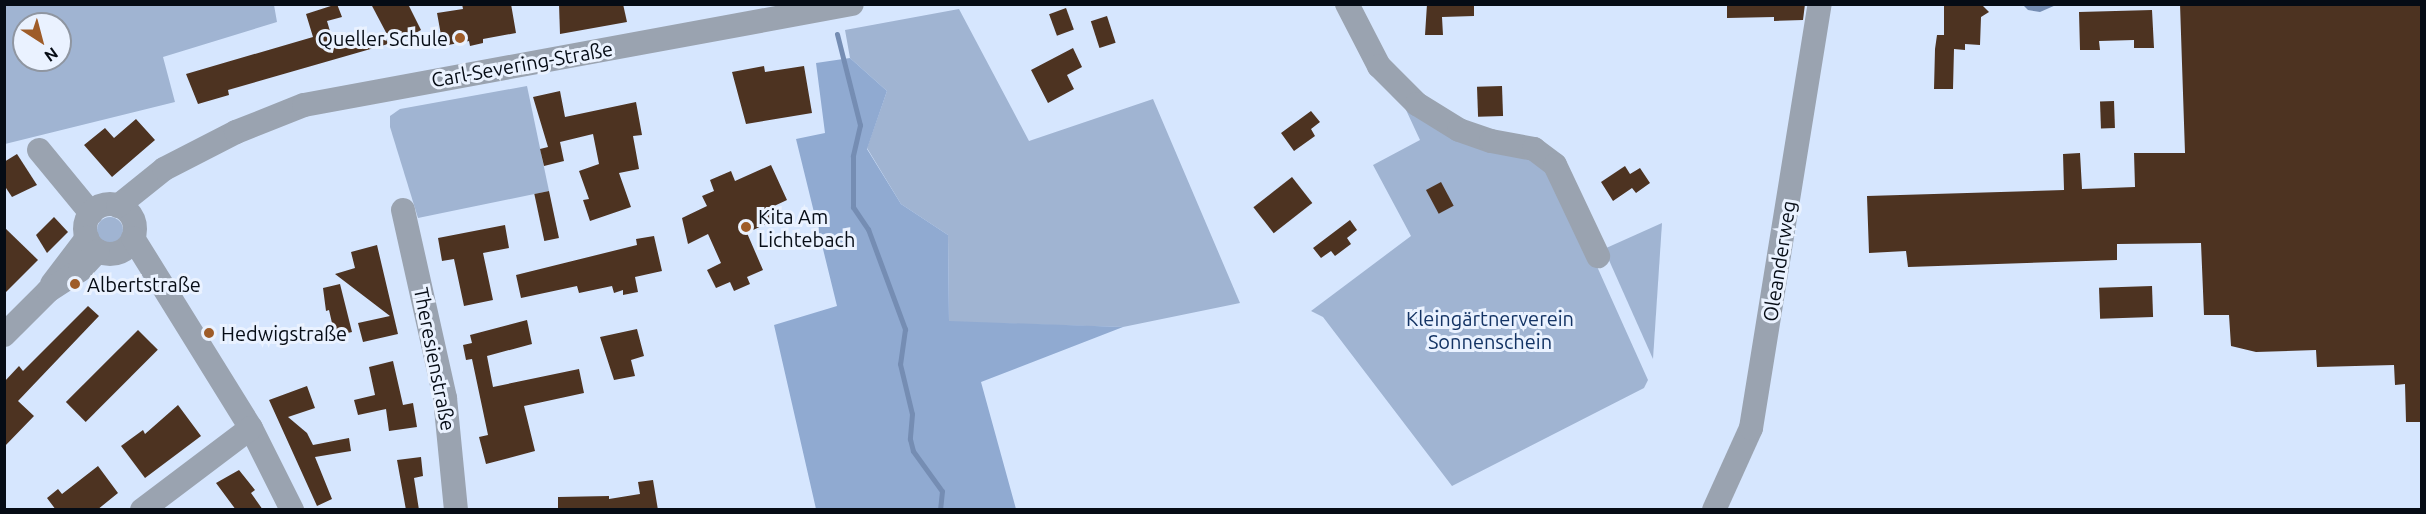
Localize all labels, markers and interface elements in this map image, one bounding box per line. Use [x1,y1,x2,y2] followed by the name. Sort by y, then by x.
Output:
[12,12,72,72] north arrow
[317,26,448,50] place label: Queller Schule
[453,31,467,45] marker: Queller Schule
[429,36,615,92] street label: Carl-Severing-Straße
[41,44,62,66] text: N
[1758,199,1800,323] street label: Oleanderweg
[758,204,855,251] place label: Kita Am Lichtebach
[739,220,753,234] marker: Kita Am Lichtebach
[87,272,201,296] place label: Albertstraße
[68,277,82,291] marker: Albertstraße
[409,285,461,433] street label: Theresienstraße
[1406,306,1574,353] park label: Kleingärtnerverein Sonnenschein
[221,321,347,345] place label: Hedwigstraße
[202,326,216,340] marker: Hedwigstraße

